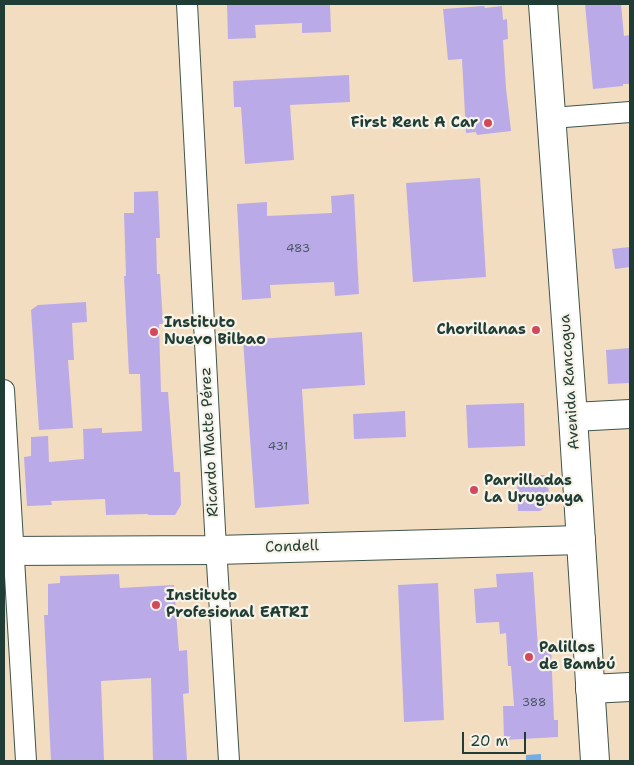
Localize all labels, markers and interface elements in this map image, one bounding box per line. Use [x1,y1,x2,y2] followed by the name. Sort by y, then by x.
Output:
[351,114,478,132] place label: First Rent A Car
[482,117,494,129] marker: First Rent A Car
[286,242,310,256] house number: 483
[164,314,266,349] place label: Instituto Nuevo Bilbao
[556,314,584,450] street label: Avenida Rancagua
[436,321,526,339] place label: Chorillanas
[530,324,542,336] marker: Chorillanas
[148,326,160,338] marker: Instituto Nuevo Bilbao
[197,367,223,517] street label: Ricardo Matte Pérez
[268,440,288,454] house number: 431
[484,472,583,507] place label: Parrilladas La Uruguaya
[468,484,480,496] marker: Parrilladas La Uruguaya
[265,537,319,557] street label: Condell
[166,587,309,622] place label: Instituto Profesional EATRI
[150,599,162,611] marker: Instituto Profesional EATRI
[539,639,615,674] place label: Palillos de Bambú
[523,651,535,663] marker: Palillos de Bambú
[522,696,546,710] house number: 388
[464,722,528,754] scale bar
[470,731,509,751] text: 20 m

